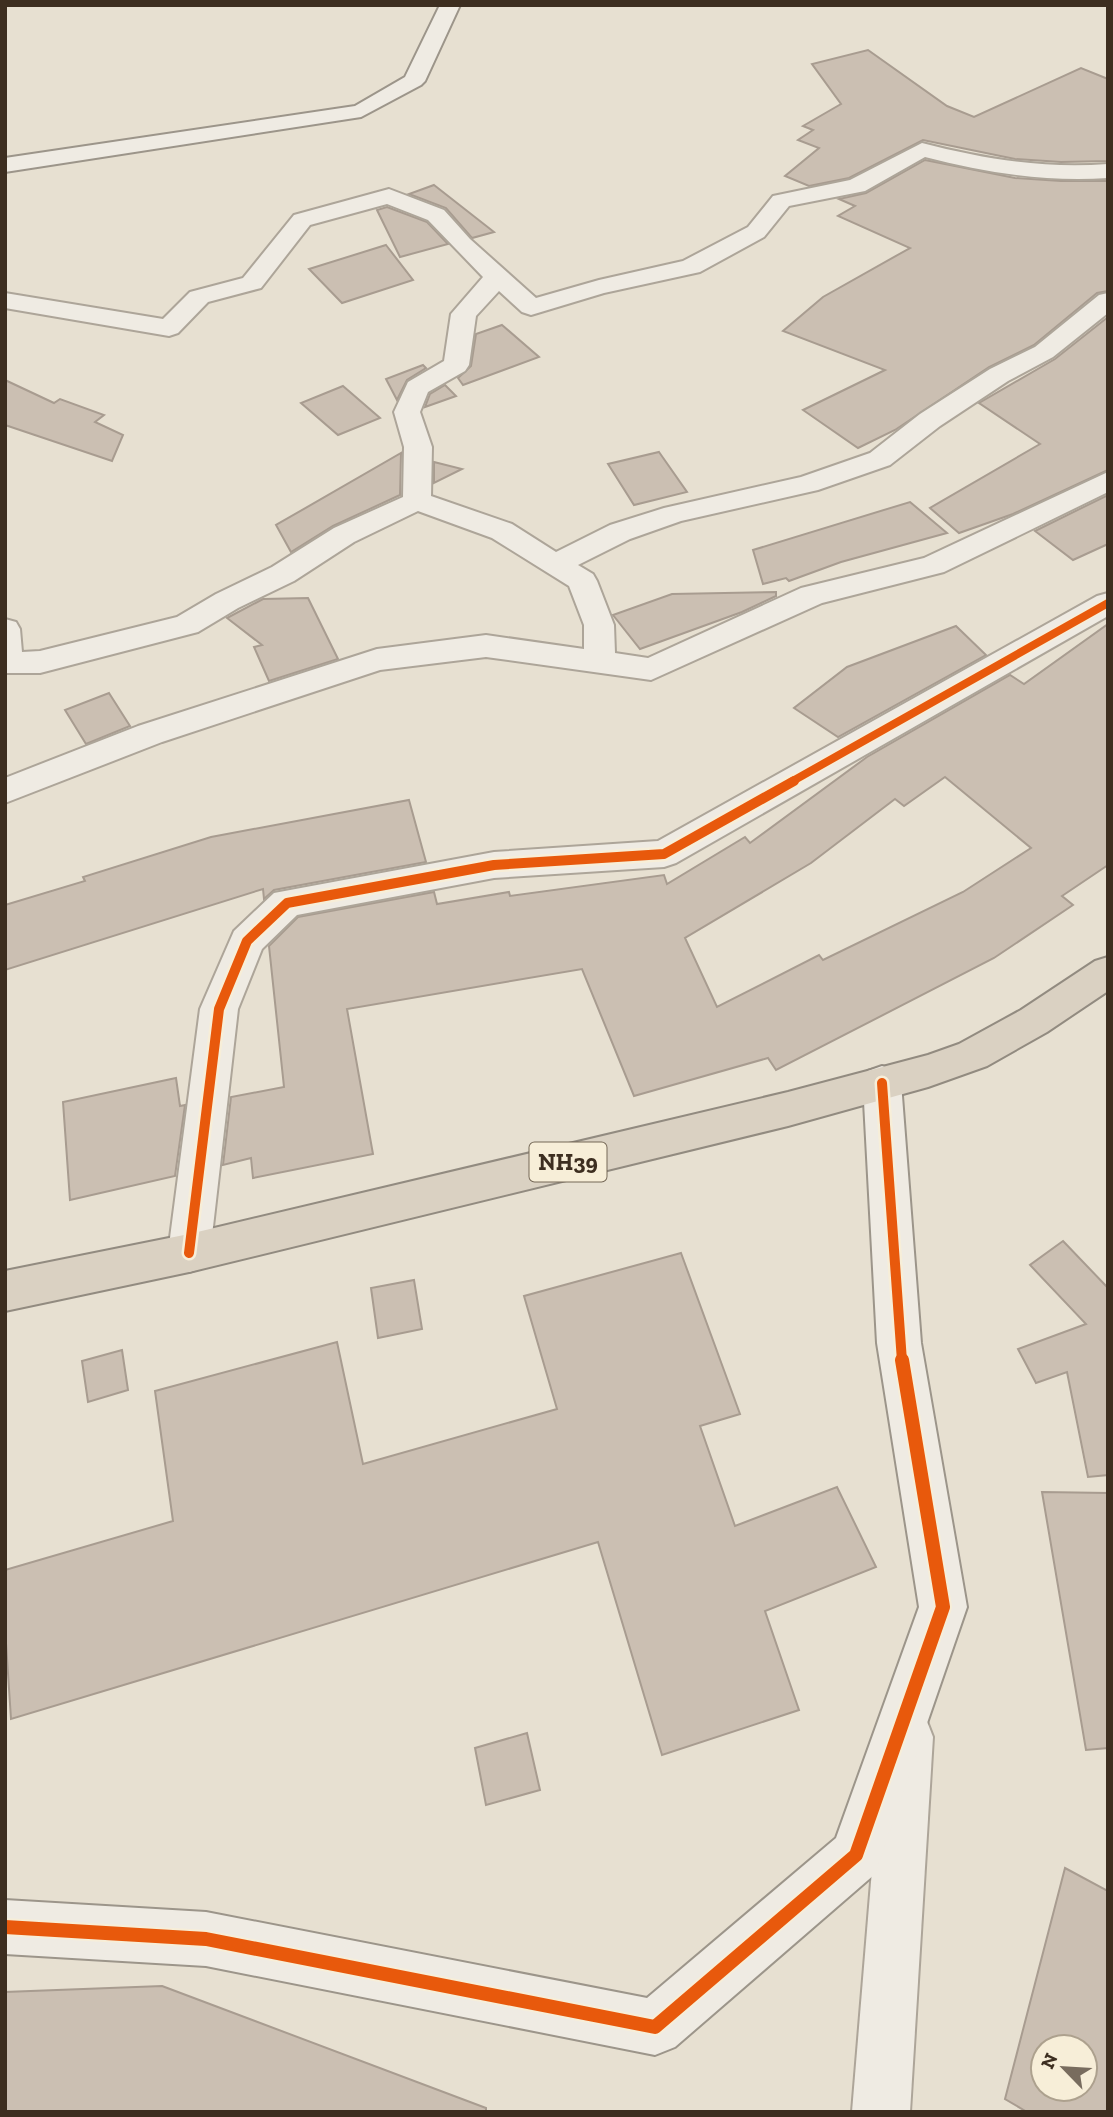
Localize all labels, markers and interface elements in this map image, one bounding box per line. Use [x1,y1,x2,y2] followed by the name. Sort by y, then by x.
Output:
[530,1142,606,1182] road number: NH39
[1029,2033,1099,2103] north arrow
[1036,2050,1063,2072] text: N

